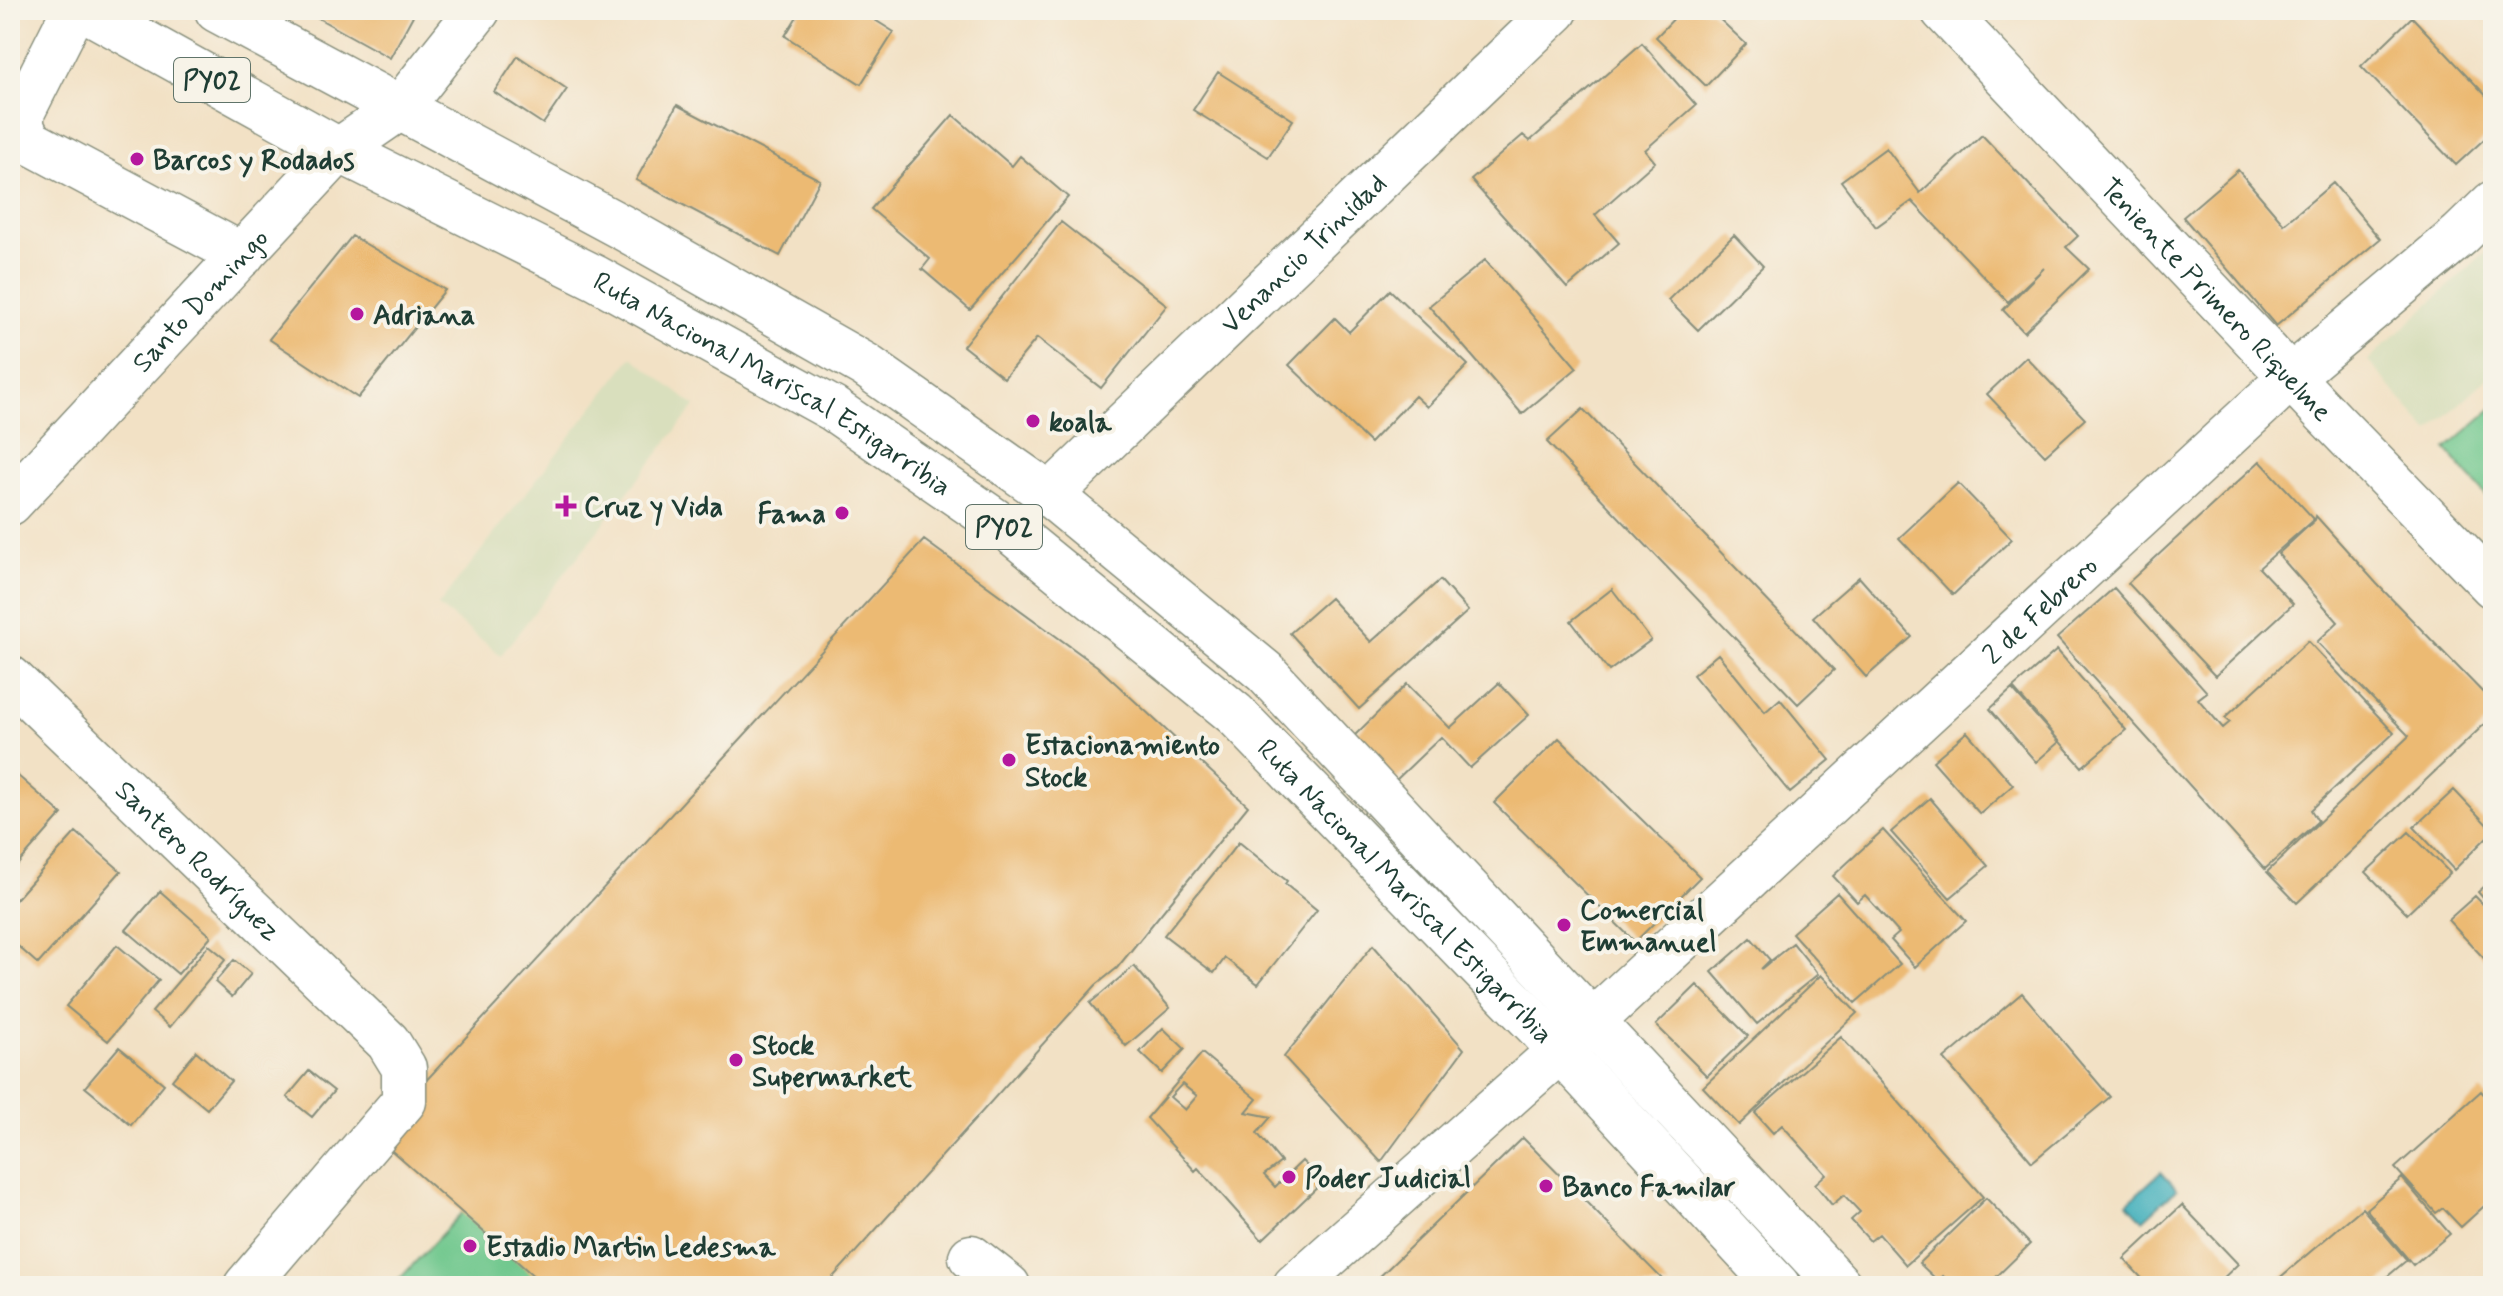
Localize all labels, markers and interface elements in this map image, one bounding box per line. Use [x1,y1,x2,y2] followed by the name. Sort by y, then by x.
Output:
[174,58,250,102] road number: PY02
[153,143,355,180] place label: Barcos y Rodados
[128,150,146,168] marker: Barcos y Rodados
[1213,166,1395,343] street label: Venancio Trinidad
[2091,171,2339,431] street label: Teniente Primero Riquelme
[125,221,278,382] street label: Santo Domingo
[586,264,958,506] street label: Ruta Nacional Mariscal Estigarribia
[373,298,475,335] place label: Adriana
[348,305,366,323] marker: Adriana
[1049,405,1113,442] place label: koala
[1024,412,1042,430] marker: koala
[584,490,723,527] place label: Cruz y Vida
[555,495,577,517] marker: Cruz y Vida
[757,497,826,534] place label: Fama
[833,504,851,522] marker: Fama
[966,505,1042,549] road number: PY02
[1975,548,2107,674] street label: 2 de Febrero
[1025,728,1220,797] place label: Estacionamiento Stock
[1248,732,1561,1053] street label: Ruta Nacional Mariscal Estigarribia
[1000,751,1018,769] marker: Estacionamiento Stock
[106,773,288,950] street label: Santero Rodríguez
[1580,893,1716,962] place label: Comercial Emmanuel
[1555,916,1573,934] marker: Comercial Emmanuel
[752,1028,912,1097] place label: Stock Supermarket
[727,1051,745,1069] marker: Stock Supermarket
[1305,1161,1471,1198] place label: Poder Judicial
[1280,1168,1298,1186] marker: Poder Judicial
[1562,1170,1736,1207] place label: Banco Familar
[1537,1177,1555,1195] marker: Banco Familar
[486,1230,777,1267] place label: Estadio Martin Ledesma
[461,1237,479,1255] marker: Estadio Martin Ledesma

